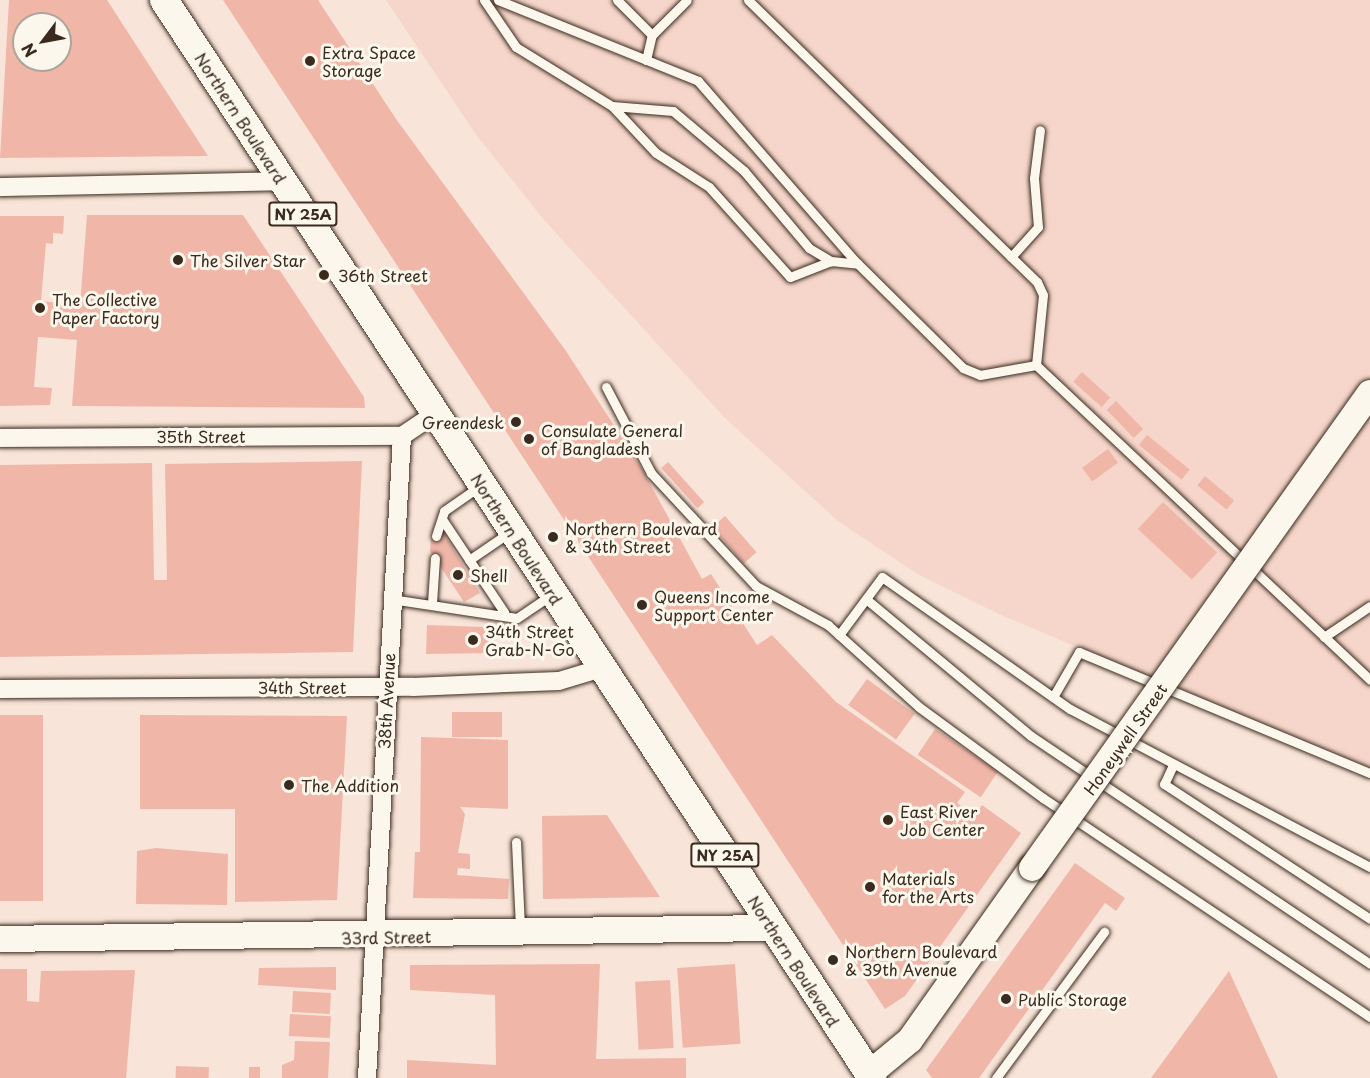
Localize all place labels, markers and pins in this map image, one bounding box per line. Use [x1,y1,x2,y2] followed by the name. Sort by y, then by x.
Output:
[322,42,416,80] place label: Extra Space Storage
[303,54,317,68] marker: Extra Space Storage
[190,250,306,270] place label: The Silver Star
[171,253,185,267] marker: The Silver Star
[338,265,429,285] place label: 36th Street
[315,266,333,284] marker: 36th Street
[52,289,159,327] place label: The Collective Paper Factory
[33,301,47,315] marker: The Collective Paper Factory
[422,412,504,432] place label: Greendesk
[509,415,523,429] marker: Greendesk
[541,420,683,458] place label: Consulate General of Bangladesh
[522,432,536,446] marker: Consulate General of Bangladesh
[565,518,718,556] place label: Northern Boulevard & 34th Street
[546,530,560,544] marker: Northern Boulevard & 34th Street
[470,565,508,585] place label: Shell
[451,568,465,582] marker: Shell
[654,586,773,624] place label: Queens Income Support Center
[635,598,649,612] marker: Queens Income Support Center
[485,621,575,659] place label: 34th Street Grab-N-Go
[466,633,480,647] marker: 34th Street Grab-N-Go
[301,775,400,795] place label: The Addition
[282,778,296,792] marker: The Addition
[900,801,985,839] place label: East River Job Center
[881,813,895,827] marker: East River Job Center
[882,868,972,906] place label: Materials for the Arts
[863,880,877,894] marker: Materials for the Arts
[845,941,998,979] place label: Northern Boulevard & 39th Avenue
[826,953,840,967] marker: Northern Boulevard & 39th Avenue
[1018,989,1128,1009] place label: Public Storage
[999,992,1013,1006] marker: Public Storage

